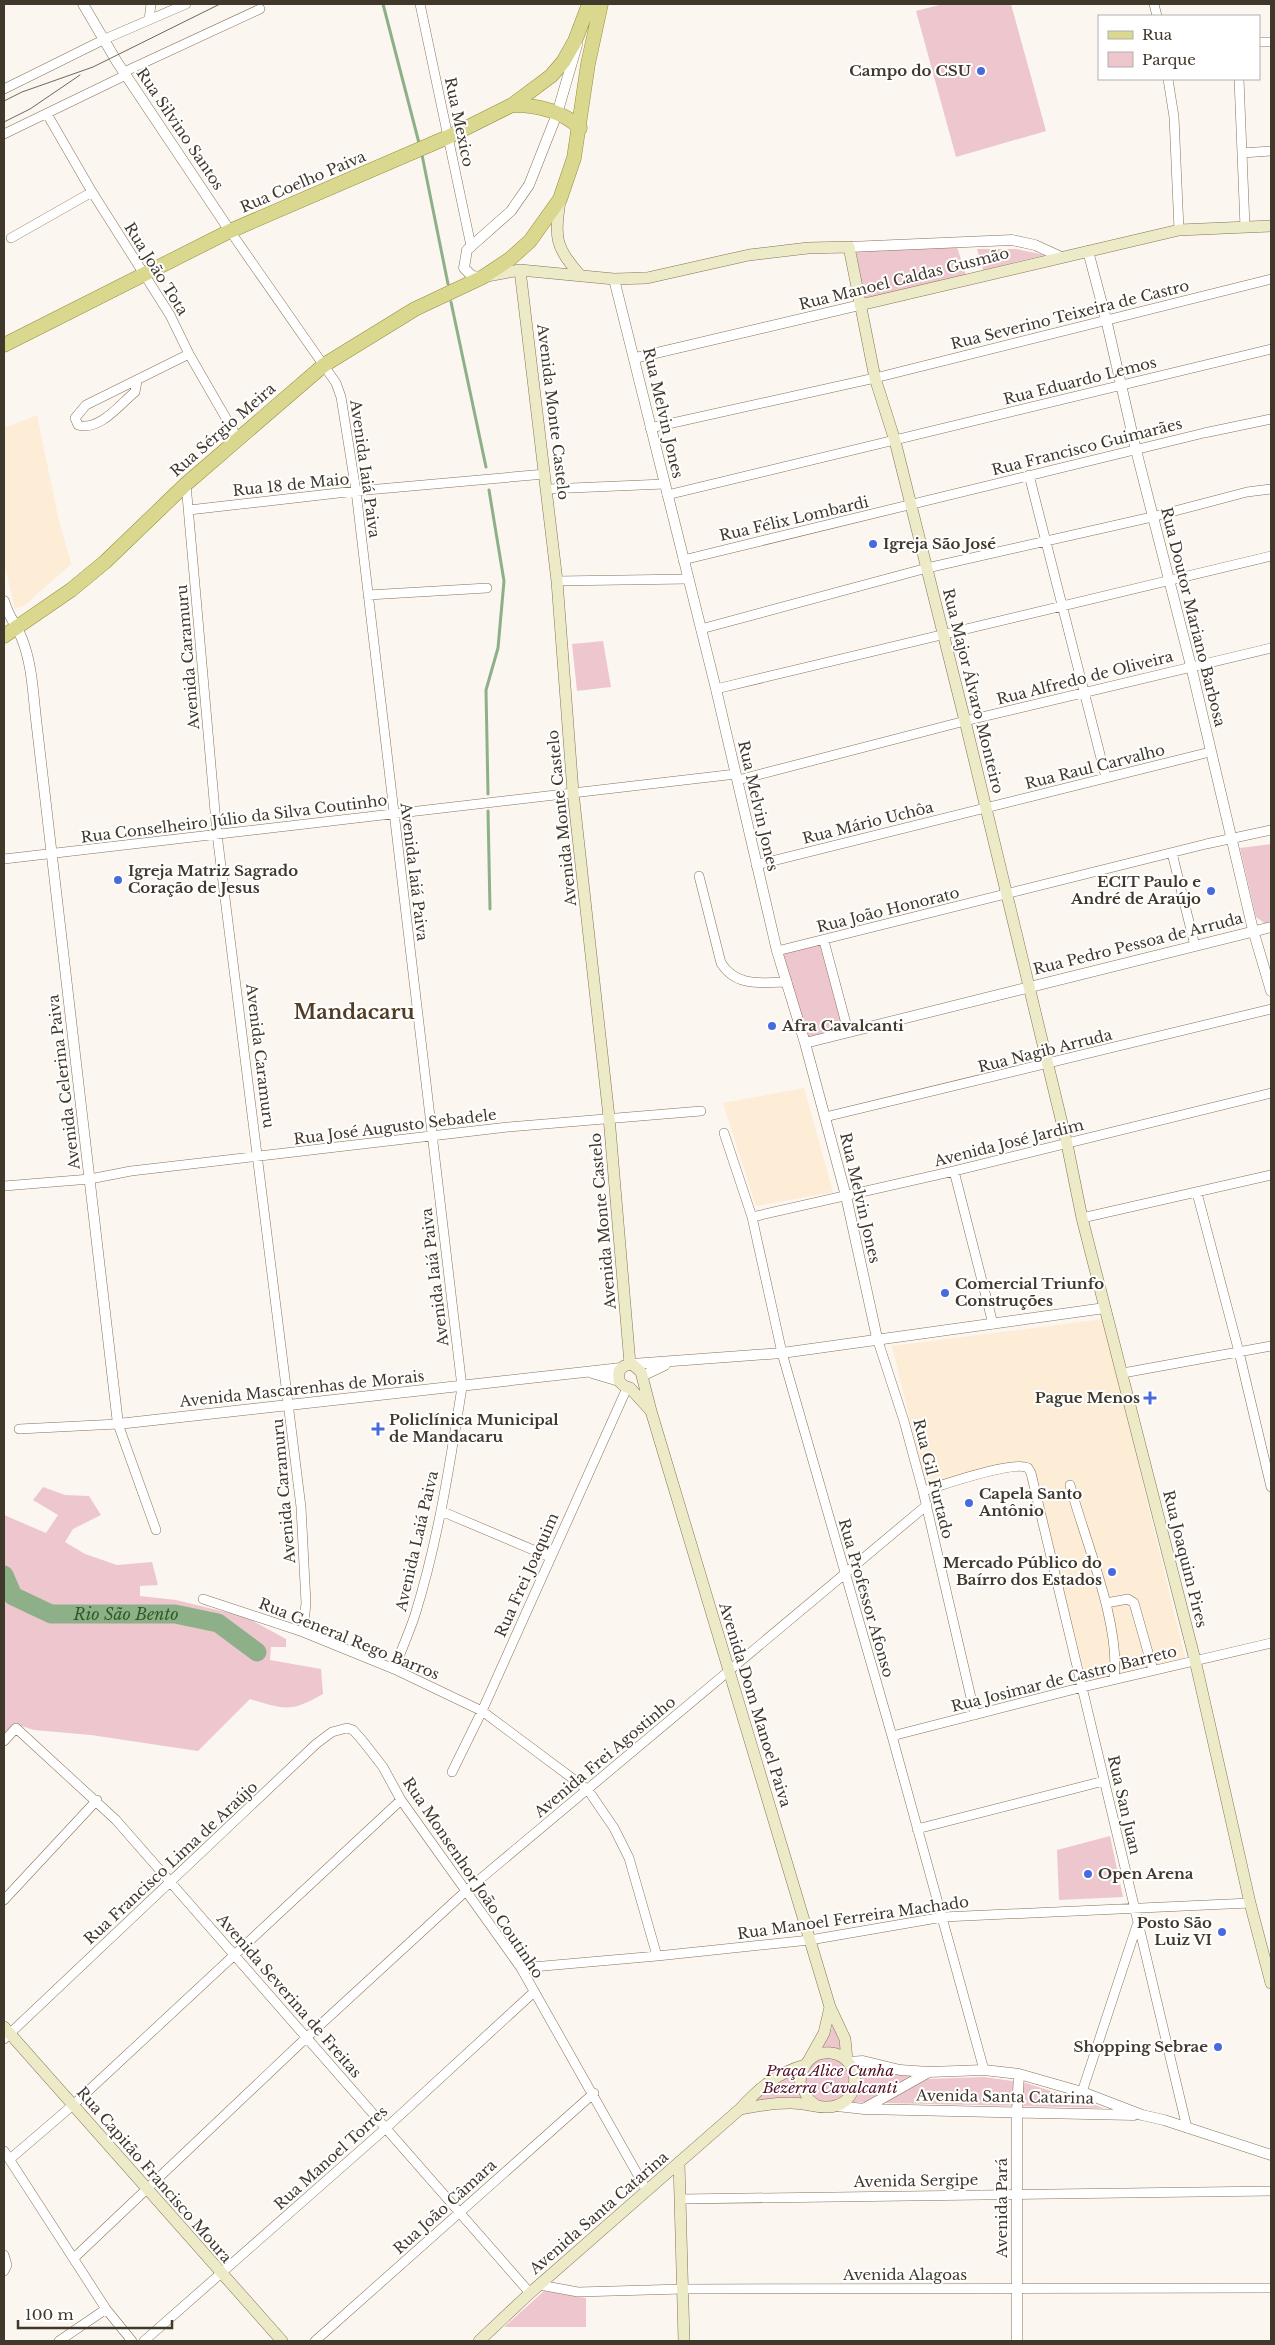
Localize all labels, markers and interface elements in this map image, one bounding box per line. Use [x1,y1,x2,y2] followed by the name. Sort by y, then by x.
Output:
[1098,15,1260,80] legend
[1142,25,1173,44] text: Rua
[1142,50,1196,69] text: Parque
[849,61,972,80] place label: Campo do CSU
[132,64,228,194] street label: Rua Silvino Santos
[975,65,987,77] marker: Campo do CSU
[441,75,478,169] street label: Rua Mexico
[237,146,369,217] street label: Rua Coelho Paiva
[120,219,193,319] street label: Rua João Tota
[797,243,1011,314] street label: Rua Manoel Caldas Gusmão
[949,276,1191,353] street label: Rua Severino Teixeira de Castro
[533,322,574,501] street label: Avenida Monte Castelo
[639,346,688,480] street label: Rua Melvin Jones
[1001,352,1159,409] street label: Rua Eduardo Lemos
[166,378,280,480] street label: Rua Sérgio Meira
[346,398,385,540] street label: Avenida Iaiá Paiva
[990,414,1184,479] street label: Rua Francisco Guimarães
[232,469,350,500] street label: Rua 18 de Maio
[717,492,870,545] street label: Rua Félix Lombardi
[1157,505,1230,729] street label: Rua Doutor Mariano Barbosa
[883,534,996,553] place label: Igreja São José
[867,538,879,550] marker: Igreja São José
[172,584,203,731] street label: Avenida Caramuru
[939,586,1008,796] street label: Rua Major Álvaro Monteiro
[995,646,1176,709] street label: Rua Alfredo de Oliveira
[543,729,580,908] street label: Avenida Monte Castelo
[734,739,783,873] street label: Rua Melvin Jones
[1023,740,1167,793] street label: Rua Raul Carvalho
[80,790,388,847] street label: Rua Conselheiro Júlio da Silva Coutinho
[800,797,936,848] street label: Rua Mário Uchôa
[396,801,432,943] street label: Avenida Iaiá Paiva
[128,861,298,897] place label: Igreja Matriz Sagrado Coração de Jesus
[1070,872,1201,908] place label: ECIT Paulo e André de Araújo
[112,874,124,886] marker: Igreja Matriz Sagrado Coração de Jesus
[815,883,961,936] street label: Rua João Honorato
[1205,885,1217,897] marker: ECIT Paulo e André de Araújo
[1031,908,1245,979] street label: Rua Pedro Pessoa de Arruda
[242,982,279,1129] street label: Avenida Caramuru
[43,993,84,1172] street label: Avenida Celerina Paiva
[293,1000,415,1024] district label: Mandacaru
[781,1016,904,1035] place label: Afra Cavalcanti
[766,1020,778,1032] marker: Afra Cavalcanti
[976,1024,1115,1076] street label: Rua Nagib Arruda
[292,1105,498,1148] street label: Rua José Augusto Sebadele
[931,1115,1086,1171] street label: Avenida José Jardim
[836,1131,885,1265] street label: Rua Melvin Jones
[585,1132,620,1311] street label: Avenida Monte Castelo
[417,1206,453,1348] street label: Avenida Iaiá Paiva
[955,1274,1104,1310] place label: Comercial Triunfo Construções
[939,1287,951,1299] marker: Comercial Triunfo Construções
[178,1366,425,1411] street label: Avenida Mascarenhas de Morais
[1035,1388,1140,1407] place label: Pague Menos
[1144,1392,1156,1404] marker: Pague Menos
[389,1410,559,1446] place label: Policlínica Municipal de Mandacaru
[909,1417,958,1541] street label: Rua Gil Furtado
[268,1418,299,1565] street label: Avenida Caramuru
[371,1422,385,1436] marker: Policlínica Municipal de Mandacaru
[391,1468,442,1614] street label: Avenida Laiá Paiva
[978,1484,1082,1520] place label: Capela Santo Antônio
[1159,1488,1212,1630] street label: Rua Joaquim Pires
[963,1497,975,1509] marker: Capela Santo Antônio
[491,1510,562,1640] street label: Rua Frei Joaquim
[835,1516,898,1680] street label: Rua Professor Afonso
[943,1553,1102,1589] place label: Mercado Público do Baírro dos Estados
[1106,1566,1118,1578] marker: Mercado Público do Baírro dos Estados
[256,1593,443,1684] street label: Rua General Rego Barros
[715,1599,796,1810] street label: Avenida Dom Manoel Paiva
[73,1604,179,1624] water label: Rio São Bento
[949,1641,1179,1716] street label: Rua Josimar de Castro Barreto
[529,1692,679,1822] street label: Avenida Frei Agostinho
[1104,1753,1145,1856] street label: Rua San Juan
[399,1774,548,1982] street label: Rua Monsenhor João Coutinho
[80,1777,262,1948] street label: Rua Francisco Lima de Araújo
[1098,1864,1194,1883] place label: Open Arena
[1082,1868,1094,1880] marker: Open Arena
[736,1892,970,1943] street label: Rua Manoel Ferreira Machado
[212,1909,366,2082] street label: Avenida Severina de Freitas
[1137,1913,1212,1949] place label: Posto São Luiz VI
[1216,1926,1228,1938] marker: Posto São Luiz VI
[1074,2037,1208,2056] place label: Shopping Sebrae
[1212,2041,1224,2053] marker: Shopping Sebrae
[762,2061,898,2097] park label: Praça Alice Cunha Bezerra Cavalcanti
[73,2083,237,2267] street label: Rua Capitão Francisco Moura
[915,2085,1095,2108] street label: Avenida Santa Catarina
[270,2102,391,2214] street label: Rua Manoel Torres
[525,2147,673,2279] street label: Avenida Santa Catarina
[389,2155,501,2258] street label: Rua João Câmara
[992,2157,1011,2259] street label: Avenida Pará
[853,2170,978,2191] street label: Avenida Sergipe
[842,2265,967,2284] street label: Avenida Alagoas
[18,2298,171,2330] scale bar
[25,2305,74,2324] text: 100 m

